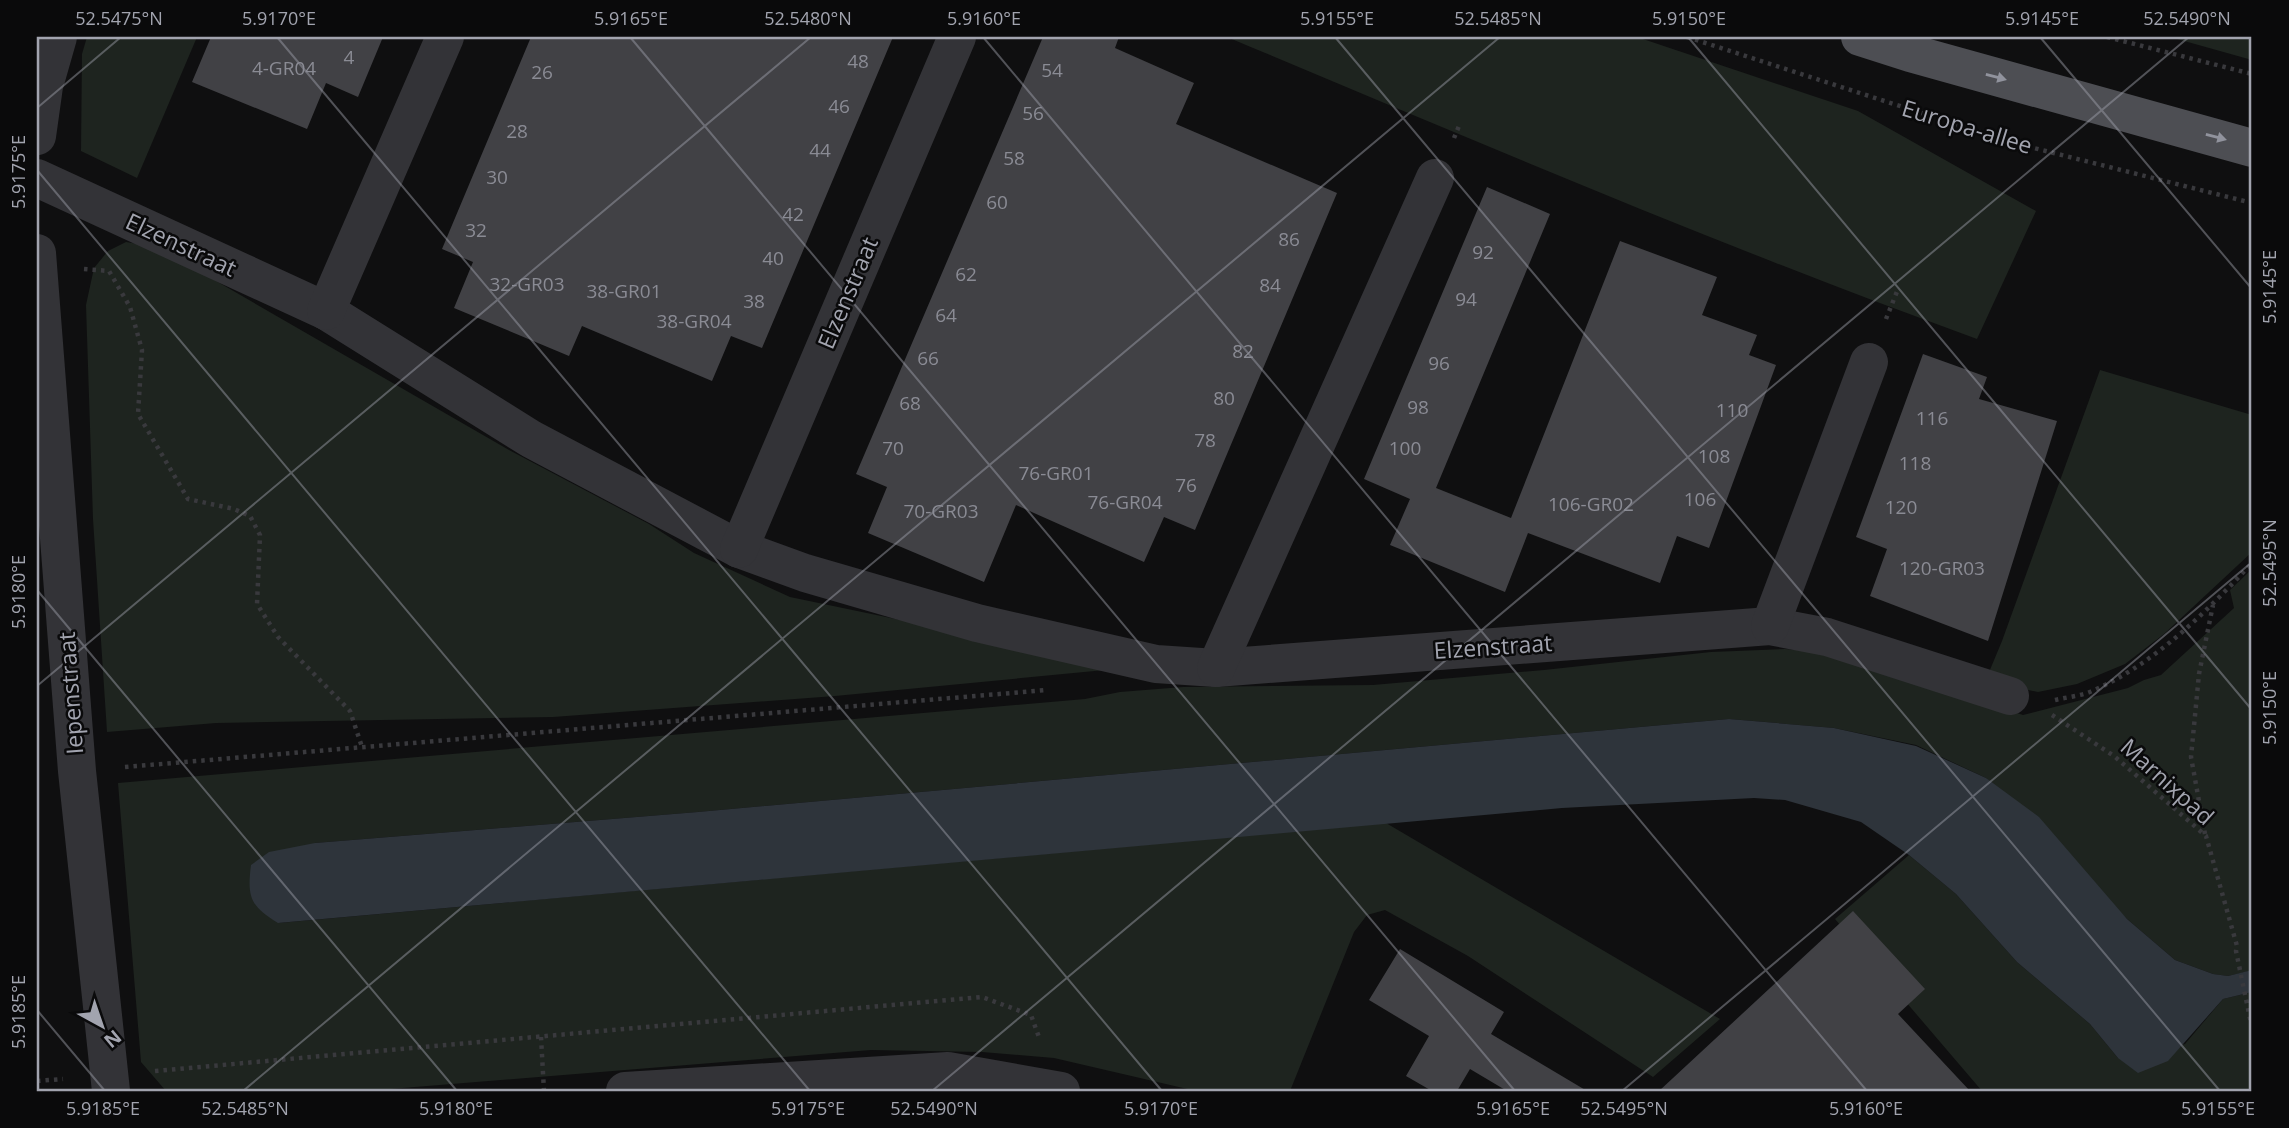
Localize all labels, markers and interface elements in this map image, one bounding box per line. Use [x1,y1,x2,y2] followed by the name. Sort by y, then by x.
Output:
[75,6,163,30] text: 52.5475°N
[242,6,316,30] text: 5.9170°E
[594,6,668,30] text: 5.9165°E
[764,6,852,30] text: 52.5480°N
[947,6,1021,30] text: 5.9160°E
[1300,6,1374,30] text: 5.9155°E
[1454,6,1542,30] text: 52.5485°N
[1652,6,1726,30] text: 5.9150°E
[2005,6,2079,30] text: 5.9145°E
[2143,6,2231,30] text: 52.5490°N
[344,44,355,70] house number: 4
[847,48,869,74] house number: 48
[252,55,316,81] house number: 4-GR04
[1041,57,1063,83] house number: 54
[531,59,553,85] house number: 26
[1986,72,2007,82] one-way arrow
[1898,91,2036,161] street label: Europa-allee
[828,93,850,119] house number: 46
[1022,100,1044,126] house number: 56
[506,118,528,144] house number: 28
[2205,133,2226,143] one-way arrow
[6,135,30,209] text: 5.9175°E
[809,137,831,163] house number: 44
[1003,145,1025,171] house number: 58
[486,164,508,190] house number: 30
[986,189,1008,215] house number: 60
[782,201,804,227] house number: 42
[121,205,242,284] street label: Elzenstraat
[465,217,487,243] house number: 32
[1278,226,1300,252] house number: 86
[809,232,885,354] street label: Elzenstraat
[1472,239,1494,265] house number: 92
[762,245,784,271] house number: 40
[2257,250,2281,324] text: 5.9145°E
[955,261,977,287] house number: 62
[489,271,565,297] house number: 32-GR03
[1259,272,1281,298] house number: 84
[586,278,662,304] house number: 38-GR01
[1455,286,1477,312] house number: 94
[743,288,765,314] house number: 38
[935,302,957,328] house number: 64
[656,308,732,334] house number: 38-GR04
[1232,338,1254,364] house number: 82
[917,345,939,371] house number: 66
[1428,350,1450,376] house number: 96
[1213,385,1235,411] house number: 80
[899,390,921,416] house number: 68
[1407,394,1429,420] house number: 98
[1716,397,1748,423] house number: 110
[1916,405,1948,431] house number: 116
[1194,427,1216,453] house number: 78
[882,435,904,461] house number: 70
[1389,435,1421,461] house number: 100
[1698,443,1730,469] house number: 108
[1899,450,1931,476] house number: 118
[1018,460,1094,486] house number: 76-GR01
[1175,472,1197,498] house number: 76
[1684,486,1716,512] house number: 106
[1087,489,1163,515] house number: 76-GR04
[1548,491,1634,517] house number: 106-GR02
[1885,494,1917,520] house number: 120
[903,498,979,524] house number: 70-GR03
[2257,519,2281,607] text: 52.5495°N
[6,555,30,629] text: 5.9180°E
[1899,555,1985,581] house number: 120-GR03
[1433,626,1553,666] street label: Elzenstraat
[50,631,90,755] street label: Iepenstraat
[2257,671,2281,745] text: 5.9150°E
[2114,731,2221,832] street label: Marnixpad
[6,975,30,1049] text: 5.9185°E
[66,992,136,1062] north arrow
[99,1024,127,1054] text: N
[66,1096,140,1120] text: 5.9185°E
[201,1096,289,1120] text: 52.5485°N
[419,1096,493,1120] text: 5.9180°E
[771,1096,845,1120] text: 5.9175°E
[890,1096,978,1120] text: 52.5490°N
[1124,1096,1198,1120] text: 5.9170°E
[1476,1096,1550,1120] text: 5.9165°E
[1580,1096,1668,1120] text: 52.5495°N
[1829,1096,1903,1120] text: 5.9160°E
[2181,1096,2255,1120] text: 5.9155°E

